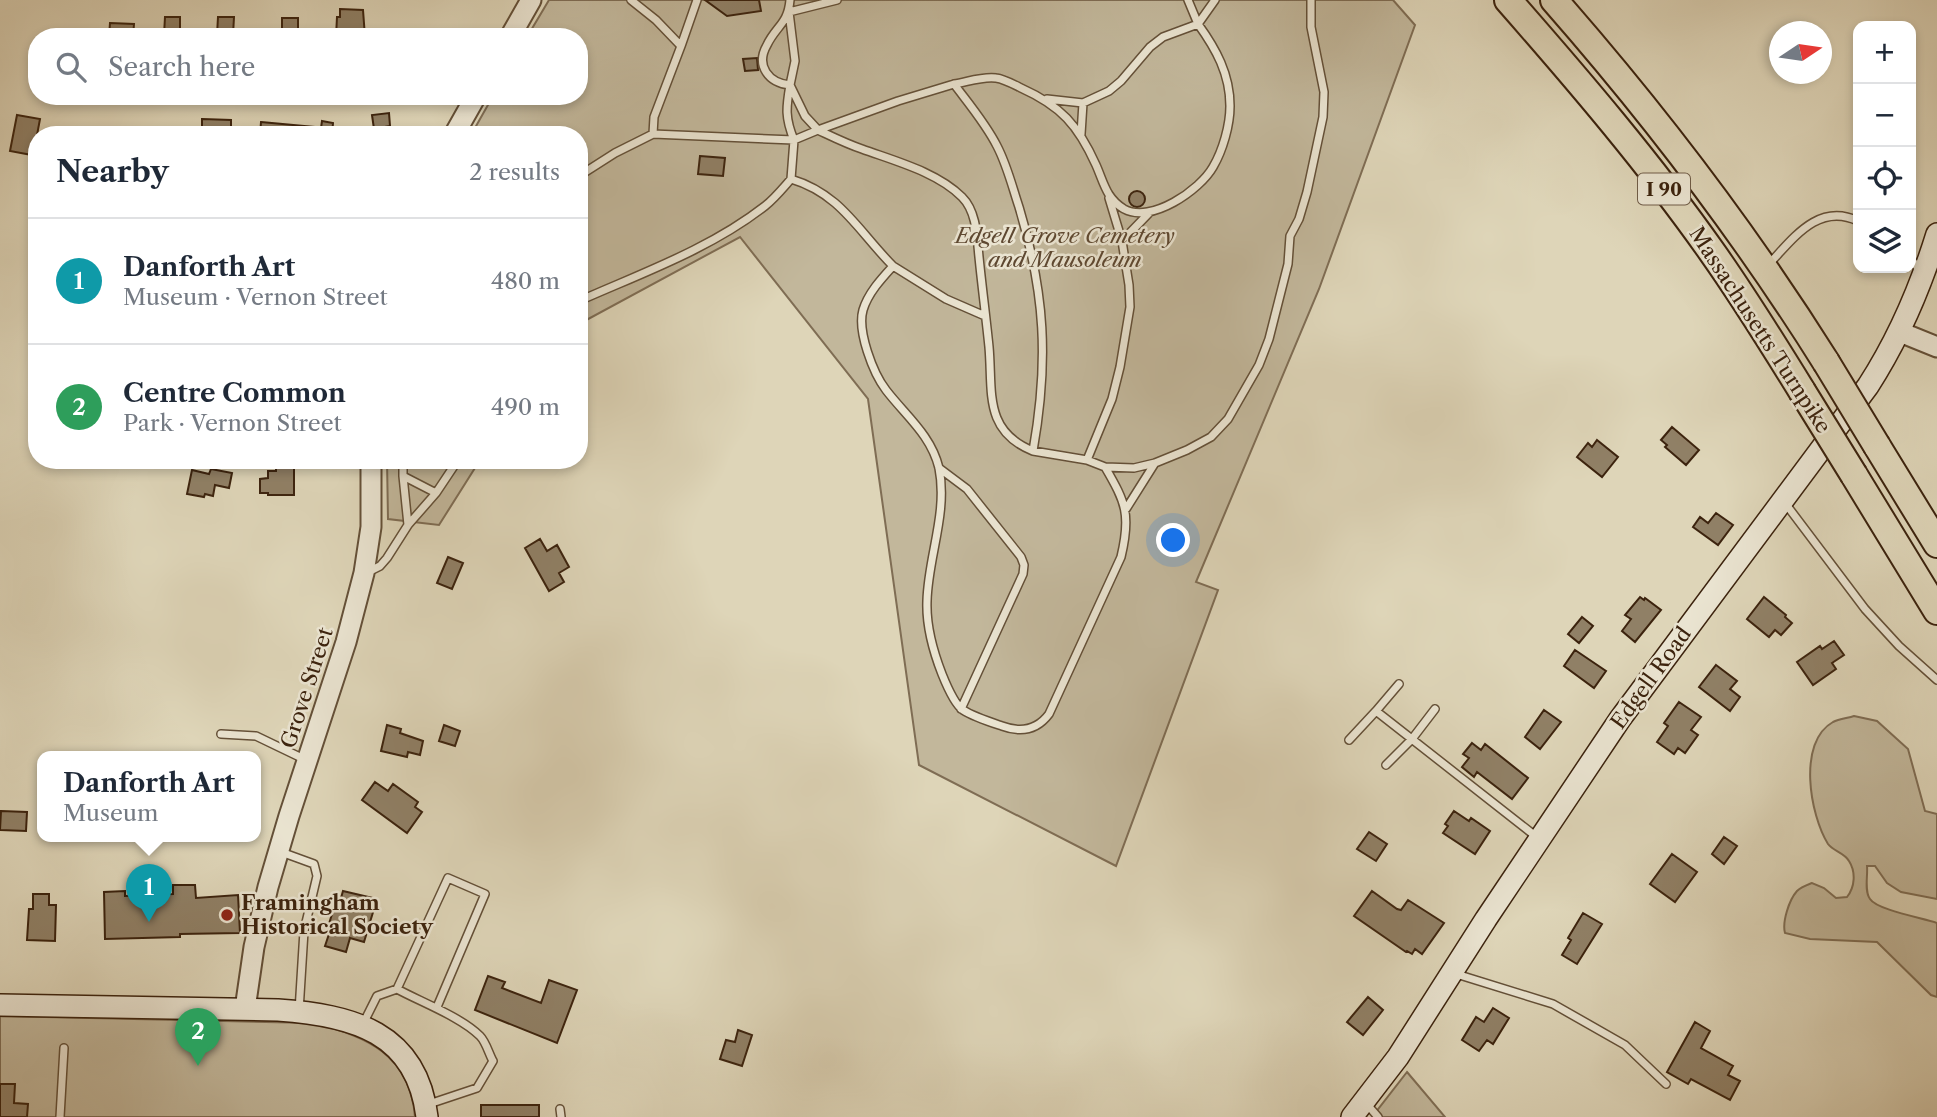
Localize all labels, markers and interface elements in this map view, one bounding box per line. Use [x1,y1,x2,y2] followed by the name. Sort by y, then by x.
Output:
[1769,21,1832,84] north arrow
[1853,21,1916,273] map controls
[1853,21,1916,84] button: +
[28,28,588,105] search box
[52,48,90,86] icon: search
[108,51,255,83] text: Search here
[1853,84,1916,147] button: −
[1853,147,1916,210] button: locate
[56,153,169,190] text: Nearby
[469,158,560,186] text: 2 results
[1638,174,1690,204] road number: I 90
[1853,210,1916,273] button: layers
[1684,222,1837,438] street label: Massachusetts Turnpike
[953,223,1175,272] park label: Edgell Grove Cemetery and Mausoleum
[123,251,295,283] text: Danforth Art
[74,267,84,295] text: 1
[491,267,560,295] text: 480 m
[123,283,388,311] text: Museum · Vernon Street
[123,377,346,409] text: Centre Common
[72,393,86,421] text: 2
[491,393,560,421] text: 490 m
[123,409,342,437] text: Park · Vernon Street
[1156,523,1190,557] your location
[1605,622,1696,734] street label: Edgell Road
[275,624,338,751] street label: Grove Street
[37,751,261,842] popup
[63,767,235,799] text: Danforth Art
[63,799,158,827] text: Museum
[126,864,172,922] pin: 1
[241,890,434,939] place label: Framingham Historical Society
[219,907,235,923] marker: Framingham Historical Society
[175,1008,221,1066] pin: 2

